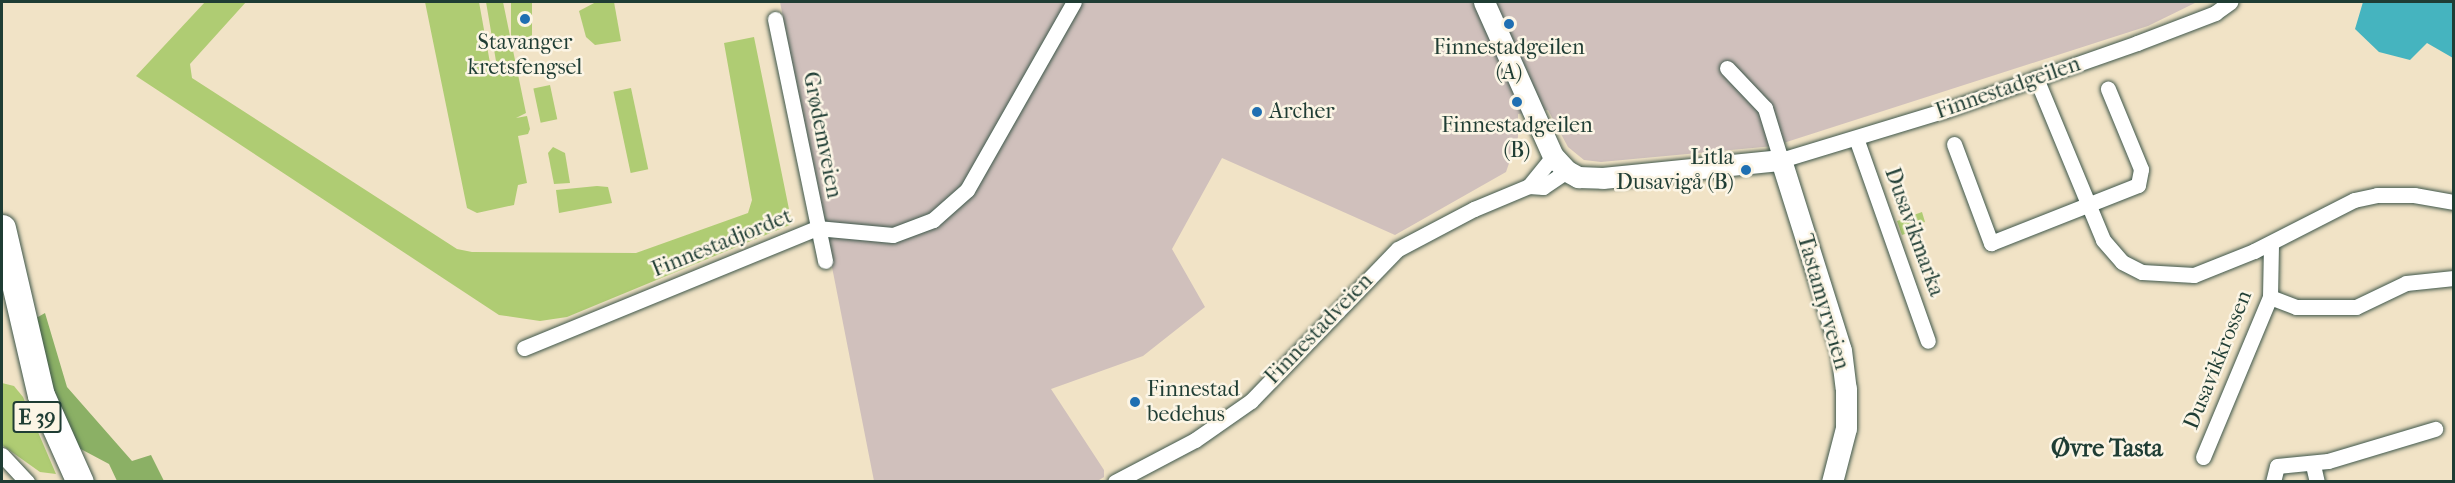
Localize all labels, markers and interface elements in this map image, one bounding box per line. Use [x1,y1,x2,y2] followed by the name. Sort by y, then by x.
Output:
[518,12,532,26] marker: Stavanger kretsfengsel
[1502,17,1516,31] marker: Finnestadgeilen (A)
[468,29,582,80] place label: Stavanger kretsfengsel
[1433,34,1585,86] place label: Finnestadgeilen (A)
[1932,51,2084,125] street label: Finnestadgeilen
[797,70,847,200] street label: Grødemveien
[1510,95,1524,109] marker: Finnestadgeilen (B)
[1269,99,1335,125] place label: Archer
[1250,105,1264,119] marker: Archer
[1441,112,1593,164] place label: Finnestadgeilen (B)
[1616,144,1734,196] place label: Litla Dusavigå (B)
[1739,163,1753,177] marker: Litla Dusavigå (B)
[1878,164,1950,300] street label: Dusavikmarka
[648,203,796,283] street label: Finnestadjordet
[1791,231,1855,373] street label: Tastamyrveien
[1259,268,1379,390] street label: Finnestadveien
[2178,287,2258,433] street label: Dusavikkrossen
[1147,376,1240,428] place label: Finnestad bedehus
[1128,395,1142,409] marker: Finnestad bedehus
[12,399,63,435] road number: E 39
[2051,435,2163,463] district label: Øvre Tasta

